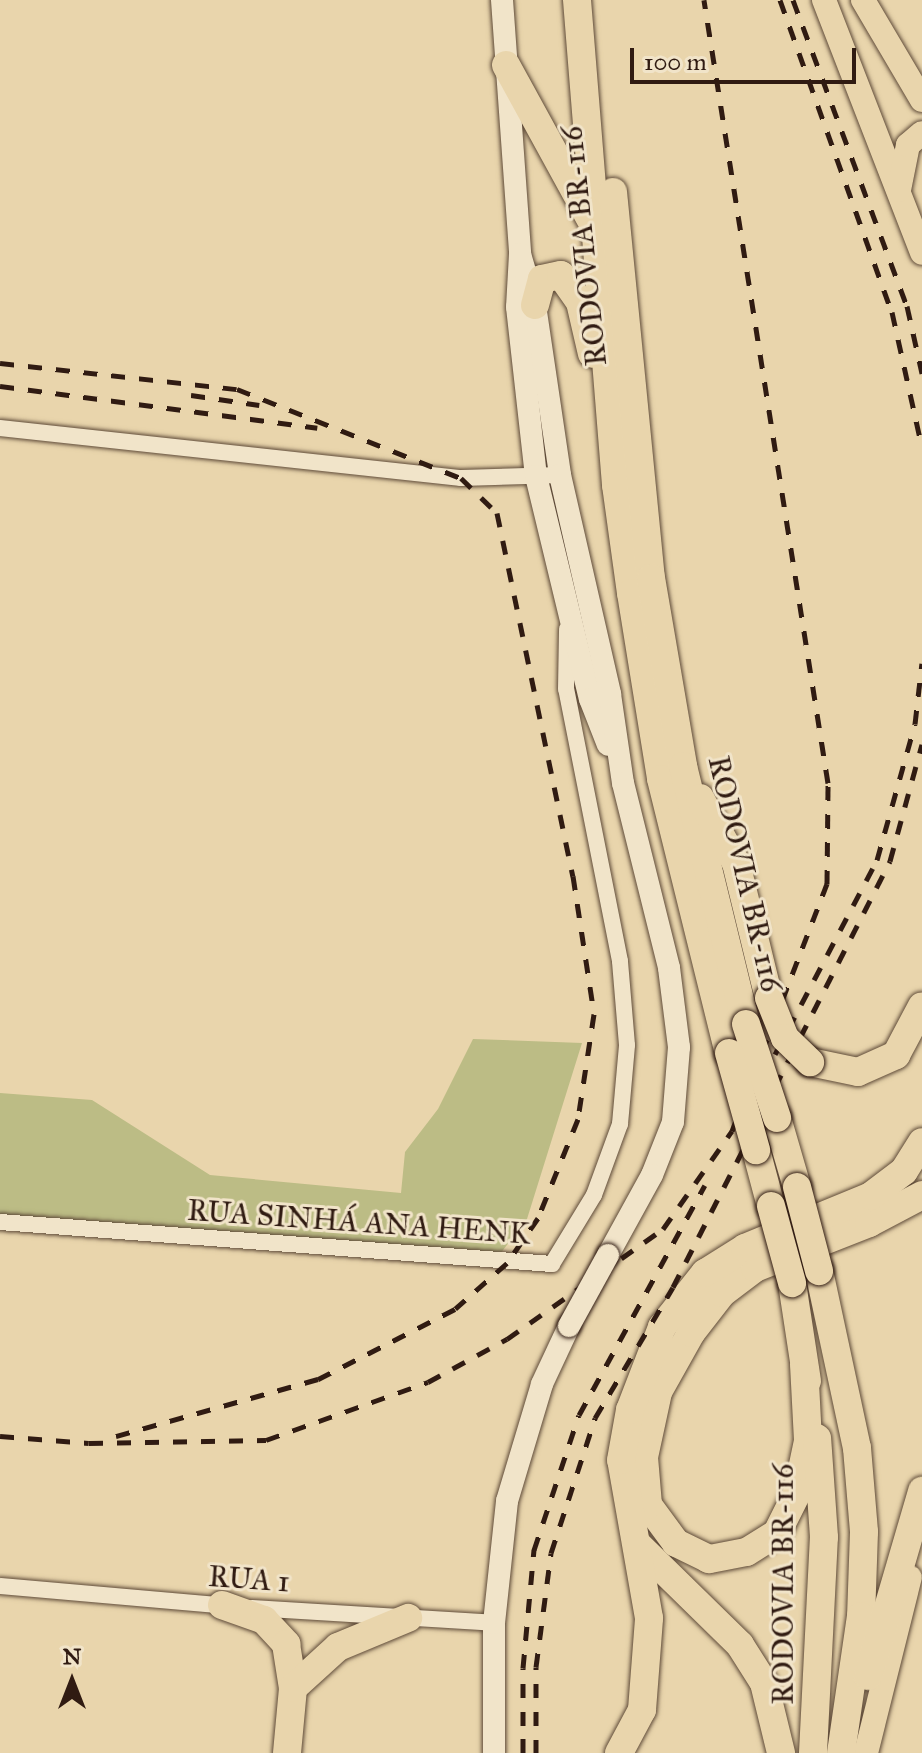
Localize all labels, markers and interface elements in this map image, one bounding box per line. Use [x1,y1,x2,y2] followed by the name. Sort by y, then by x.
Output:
[634,32,860,82] scale bar
[644,47,707,77] text: 100 m
[553,124,615,368] street label: RODOVIA BR-116
[700,752,790,996] street label: RODOVIA BR-116
[186,1192,532,1252] street label: RUA SINHÁ ANA HENK
[765,1463,801,1705] street label: RODOVIA BR-116
[207,1558,291,1600] street label: RUA 1
[32,1641,112,1721] north arrow
[63,1643,81,1670] text: N

